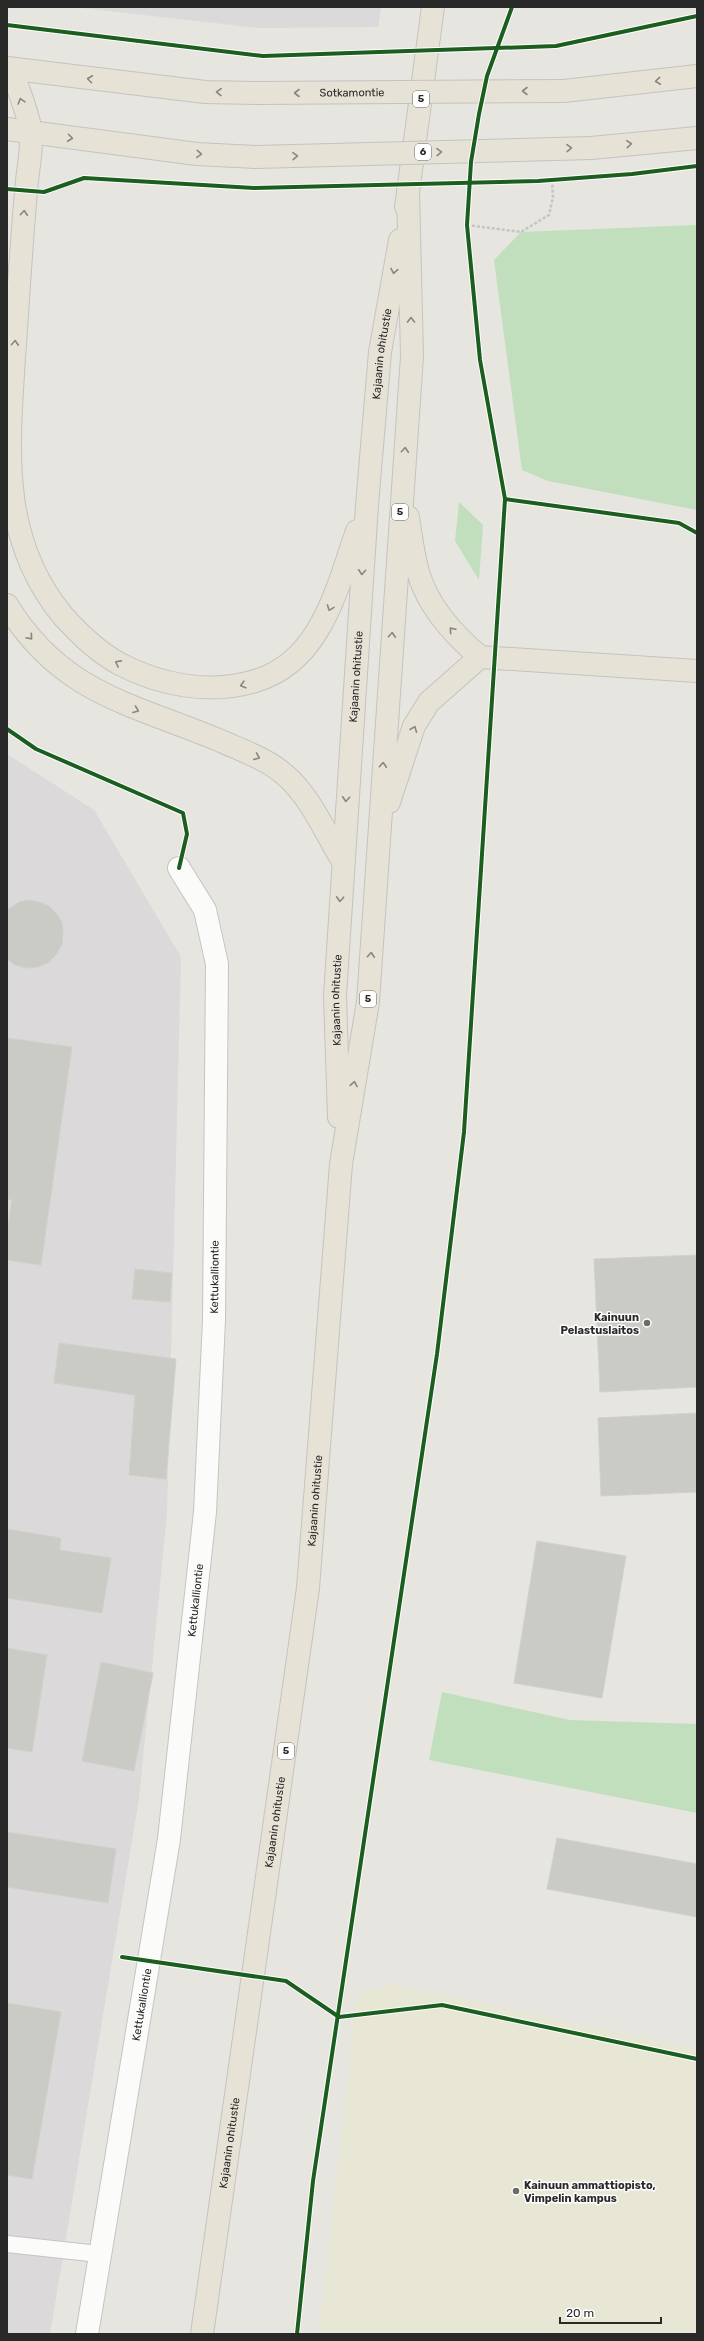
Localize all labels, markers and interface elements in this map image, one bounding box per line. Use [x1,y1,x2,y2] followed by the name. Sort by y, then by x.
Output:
[87,75,93,84] one-way arrow
[655,76,661,85] one-way arrow
[319,86,385,99] street label: Sotkamontie
[522,87,528,95] one-way arrow
[216,88,222,96] one-way arrow
[294,89,300,97] one-way arrow
[413,91,429,107] road number: 5
[17,97,26,104] one-way arrow
[67,133,73,142] one-way arrow
[626,140,632,149] one-way arrow
[415,144,431,160] road number: 6
[566,144,572,152] one-way arrow
[436,148,442,156] one-way arrow
[196,149,202,158] one-way arrow
[292,152,298,160] one-way arrow
[20,210,29,216] one-way arrow
[391,268,399,274] one-way arrow
[369,307,394,400] street label: Kajaanin ohitustie
[407,317,415,323] one-way arrow
[11,340,20,346] one-way arrow
[400,447,409,453] one-way arrow
[392,504,408,520] road number: 5
[358,569,367,575] one-way arrow
[326,604,335,611] one-way arrow
[449,628,456,635] one-way arrow
[346,631,365,723] street label: Kajaanin ohitustie
[25,632,32,640] one-way arrow
[387,632,396,638] one-way arrow
[115,660,122,667] one-way arrow
[240,680,247,689] one-way arrow
[132,705,139,713] one-way arrow
[409,725,417,733] one-way arrow
[253,752,260,760] one-way arrow
[379,762,388,768] one-way arrow
[342,796,351,802] one-way arrow
[336,896,344,902] one-way arrow
[367,952,376,958] one-way arrow
[328,954,344,1046] street label: Kajaanin ohitustie
[360,991,376,1007] road number: 5
[349,1081,358,1087] one-way arrow
[208,1240,221,1314] street label: Kettukalliontie
[560,1311,639,1337] place label: Kainuun Pelastuslaitos
[642,1318,652,1328] marker: Kainuun Pelastuslaitos
[305,1454,325,1547] street label: Kajaanin ohitustie
[185,1563,206,1637] street label: Kettukalliontie
[278,1743,294,1759] road number: 5
[262,1776,288,1869] street label: Kajaanin ohitustie
[129,1967,154,2042] street label: Kettukalliontie
[216,2097,242,2189] street label: Kajaanin ohitustie
[524,2179,656,2205] place label: Kainuun ammattiopisto, Vimpelin kampus
[511,2186,521,2196] marker: Kainuun ammattiopisto, Vimpelin kampus
[560,2299,661,2325] scale bar
[566,2306,594,2320] text: 20 m

